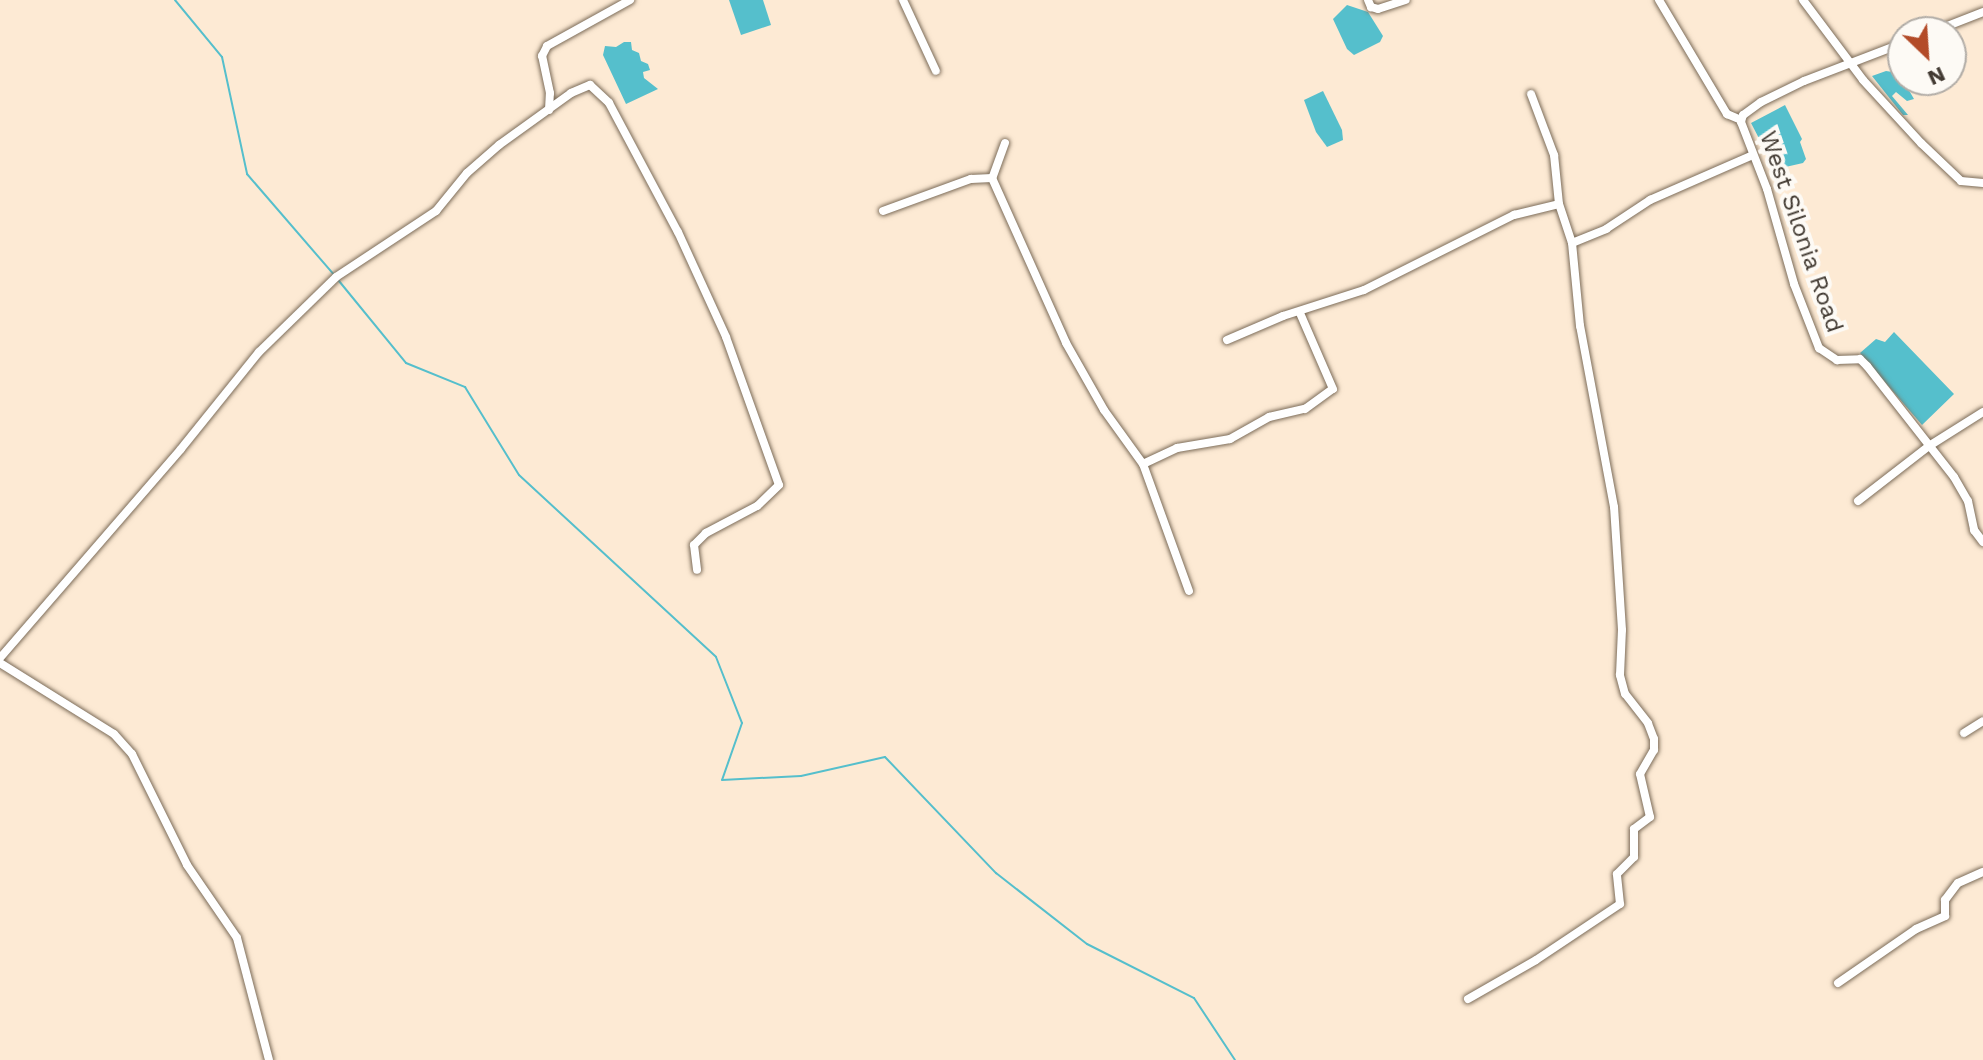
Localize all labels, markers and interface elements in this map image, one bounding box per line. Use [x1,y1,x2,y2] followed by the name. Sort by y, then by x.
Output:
[1887,16,1967,96] north arrow
[1924,62,1949,91] text: N
[1753,127,1849,337] street label: West Silonia Road

